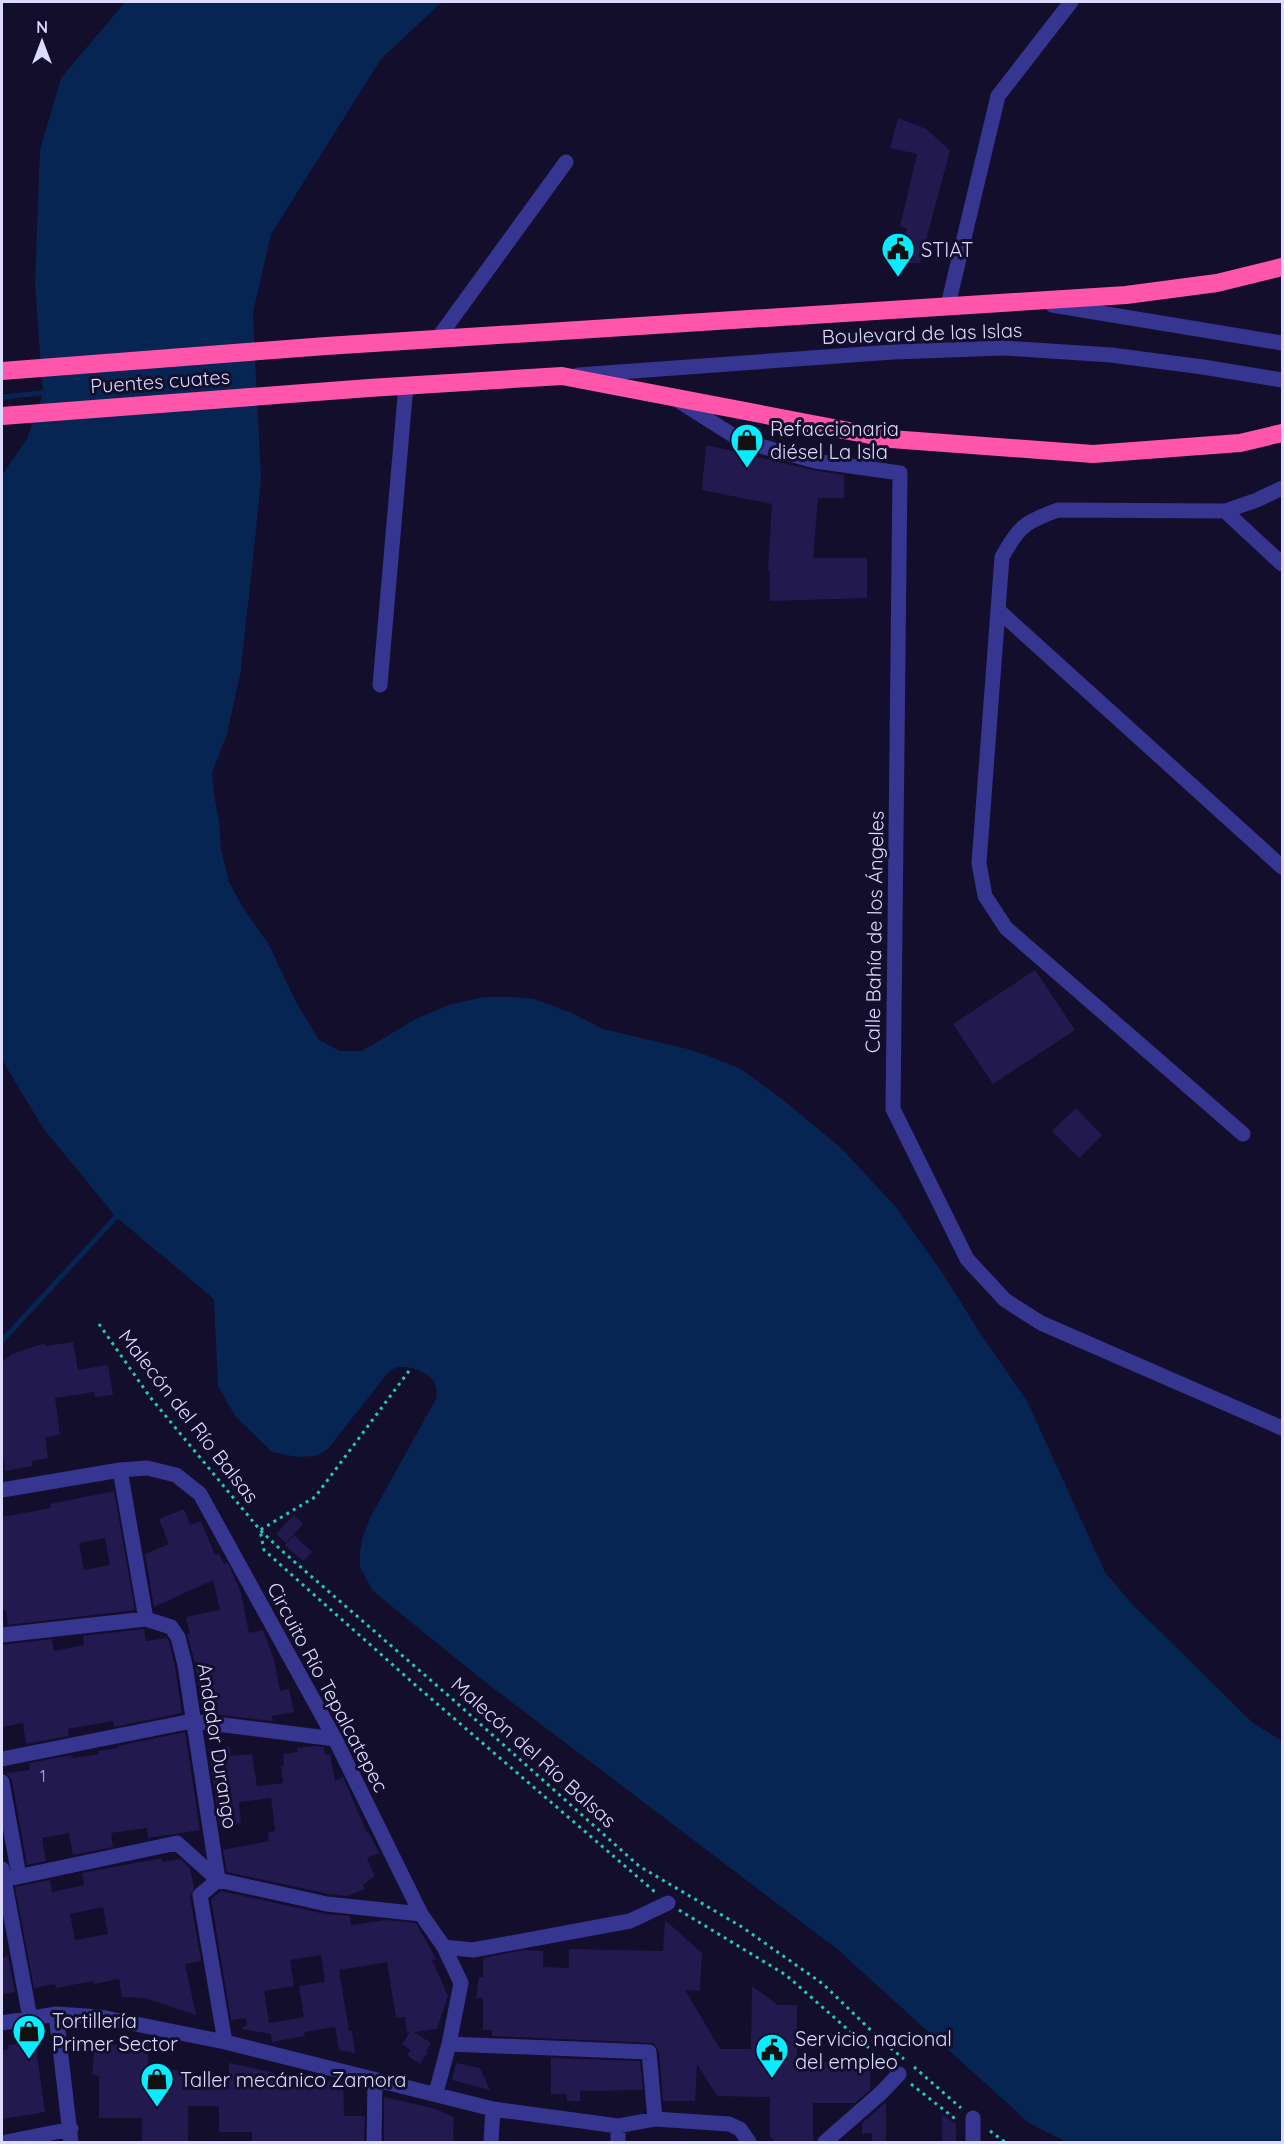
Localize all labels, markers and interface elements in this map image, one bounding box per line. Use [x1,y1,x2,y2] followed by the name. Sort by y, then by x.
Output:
[12,12,72,72] north arrow
[36,17,48,37] text: N
[880,231,916,278] public building icon: STIAT
[921,237,973,262] place label: STIAT
[821,317,1023,349] street label: Boulevard de las Islas
[89,364,231,398] street label: Puentes cuates
[770,416,899,464] place label: Refaccionaria diésel La Isla
[729,422,765,469] shop icon: Refaccionaria diésel La Isla
[859,811,889,1053] street label: Calle Bahía de los Ángeles
[113,1324,265,1508] street label: Malecón del Río Balsas
[262,1578,394,1796] street label: Circuito Río Tepalcatepec
[193,1661,243,1831] street label: Andador Durango
[446,1671,622,1833] street label: Malecón del Río Balsas
[40,1766,46,1786] house number: 1
[52,2008,178,2056] place label: Tortillería Primer Sector
[11,2013,47,2060] shop icon: Tortillería Primer Sector
[795,2026,952,2074] place label: Servicio nacional del empleo
[754,2032,790,2079] public building icon: Servicio nacional del empleo
[139,2061,175,2108] shop icon: Taller mecánico Zamora
[180,2067,406,2092] place label: Taller mecánico Zamora

